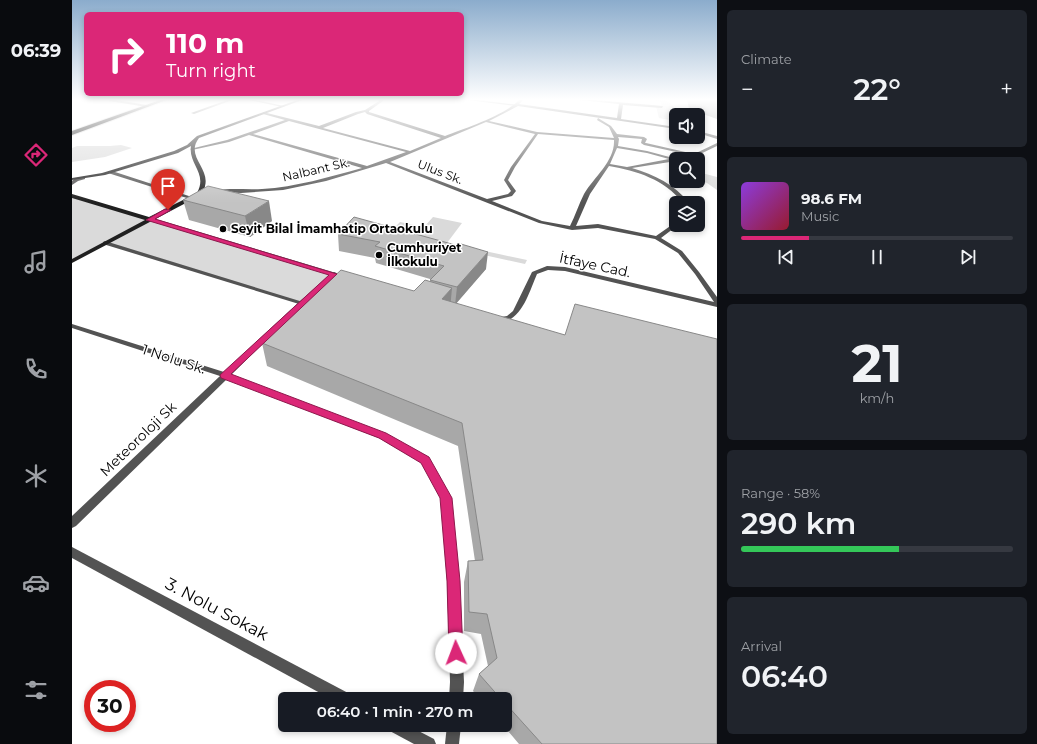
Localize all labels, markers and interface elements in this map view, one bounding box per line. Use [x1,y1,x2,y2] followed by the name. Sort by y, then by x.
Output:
[166,26,244,60] text: 110 m
[100,28,152,80] icon: right
[11,40,61,62] text: 06:39
[741,51,792,67] text: Climate
[166,60,256,82] text: Turn right
[853,71,901,108] text: 22°
[741,76,754,103] text: −
[1000,76,1013,103] text: +
[669,108,705,232] map controls
[669,108,705,144] button: sound
[22,141,50,169] icon: directions
[669,152,705,188] button: search
[281,154,351,185] street label: Nalbant Sk.
[416,156,465,187] street label: Ulus Sk.
[151,169,185,210] pin
[157,175,179,197] icon: arrive
[801,189,862,208] text: 98.6 FM
[669,196,705,232] button: layers
[801,208,839,224] text: Music
[231,221,433,236] place label: Seyit Bilal İmamhatip Ortaokulu
[218,224,228,234] marker: Seyit Bilal İmamhatip Ortaokulu
[387,240,462,269] place label: Cumhuriyet İlkokulu
[775,246,797,268] icon: previous
[866,246,888,268] icon: pause
[957,246,979,268] icon: next
[22,248,50,276] icon: music
[558,249,632,281] street label: İtfaye Cad.
[374,250,384,260] marker: Cumhuriyet İlkokulu
[851,332,903,395] text: 21
[140,340,208,378] street label: 1 Nolu Sk.
[22,355,50,383] icon: phone
[860,390,894,406] text: km/h
[96,398,180,480] street label: Meteoroloji Sk
[22,462,50,490] icon: climate
[741,485,820,501] text: Range · 58%
[741,505,856,542] text: 290 km
[22,569,50,597] icon: car
[162,573,273,645] street label: 3. Nolu Sokak
[435,632,477,674] position arrow
[741,638,782,654] text: Arrival
[741,658,828,695] text: 06:40
[22,676,50,704] icon: filters
[84,680,136,732] speed limit sign: 30
[317,702,473,721] text: 06:40 · 1 min · 270 m

